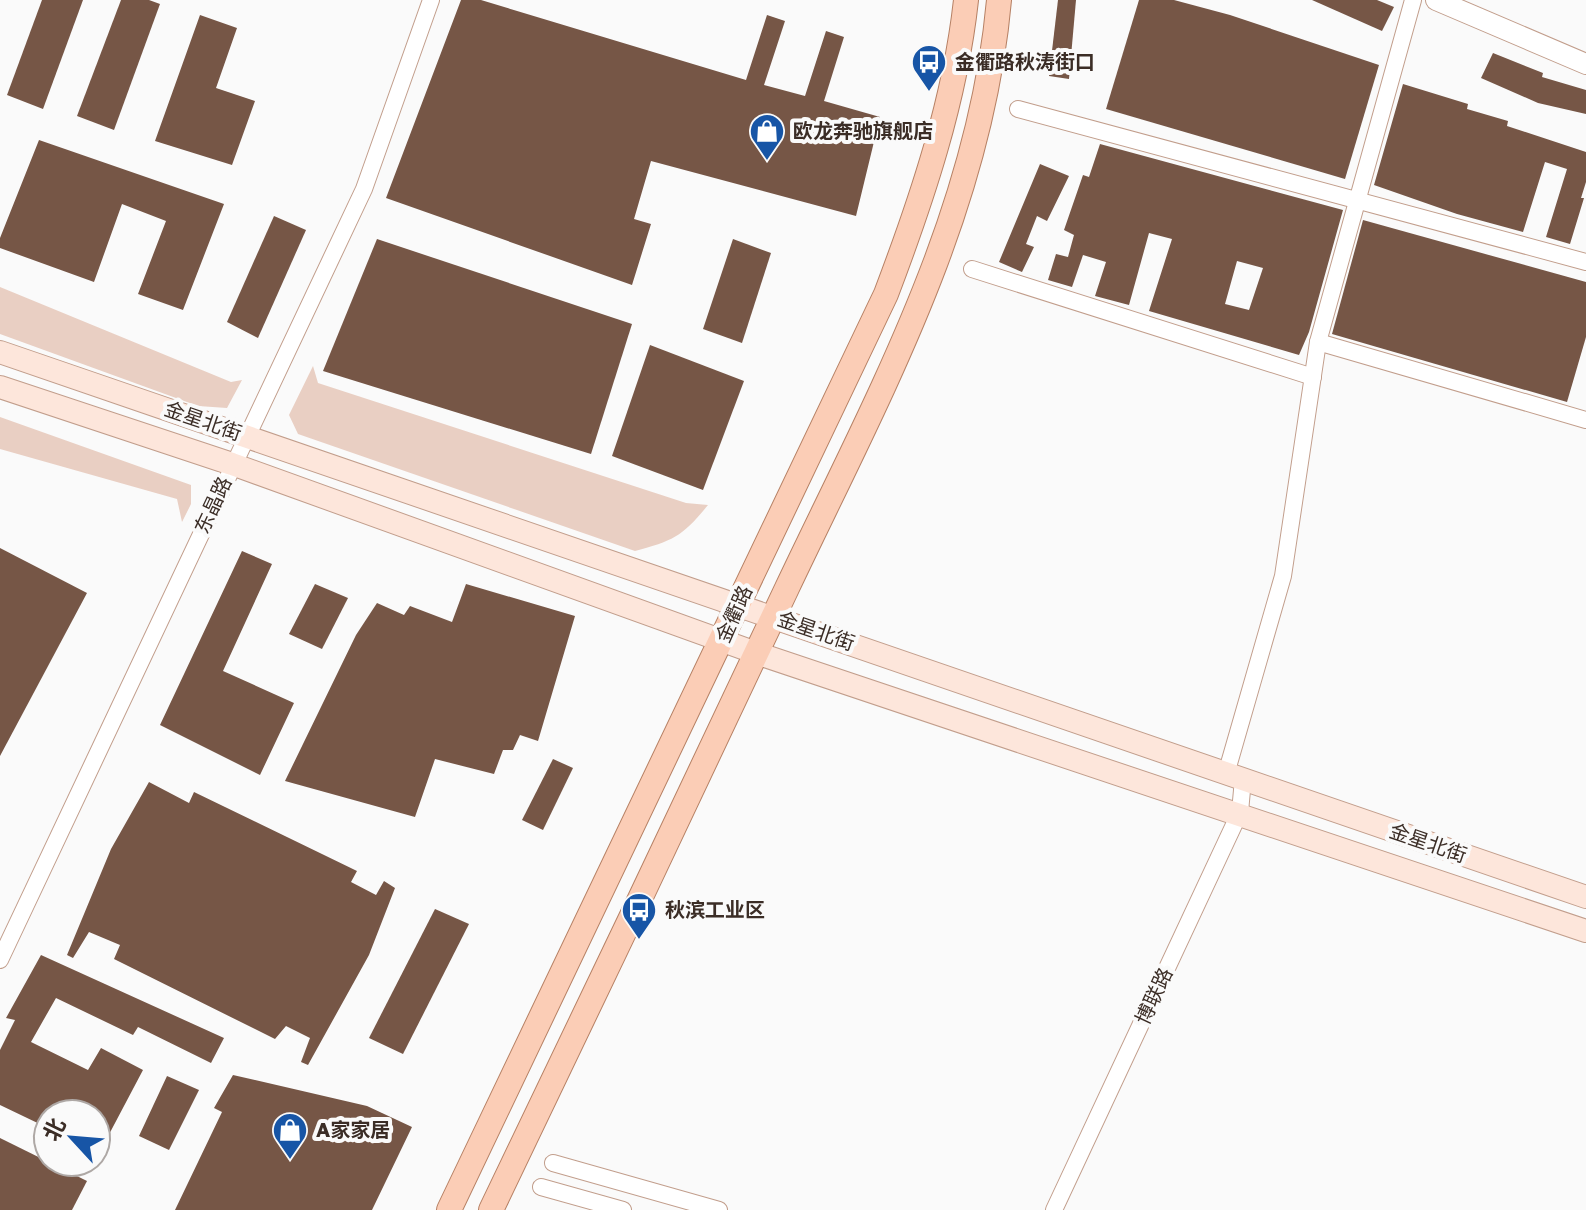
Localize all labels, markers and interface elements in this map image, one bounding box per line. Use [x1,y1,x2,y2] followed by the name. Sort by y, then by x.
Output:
[910,43,948,93] bus stop icon: 金衢路秋涛街口
[955,49,1095,73] place label: 金衢路秋涛街口
[748,112,786,162] shop icon: 欧龙奔驰旗舰店
[793,118,933,142] place label: 欧龙奔驰旗舰店
[162,396,245,444] street label: 金星北街
[189,472,236,537] street label: 东晶路
[710,581,756,646] street label: 金衢路
[775,606,858,654] street label: 金星北街
[1387,818,1470,866] street label: 金星北街
[620,891,658,941] bus stop icon: 秋滨工业区
[665,897,765,921] place label: 秋滨工业区
[1130,963,1177,1028] street label: 博联路
[32,1098,112,1178] north arrow
[271,1111,309,1161] shop icon: A家家居
[37,1113,71,1145] text: 北
[316,1117,390,1141] place label: A家家居

